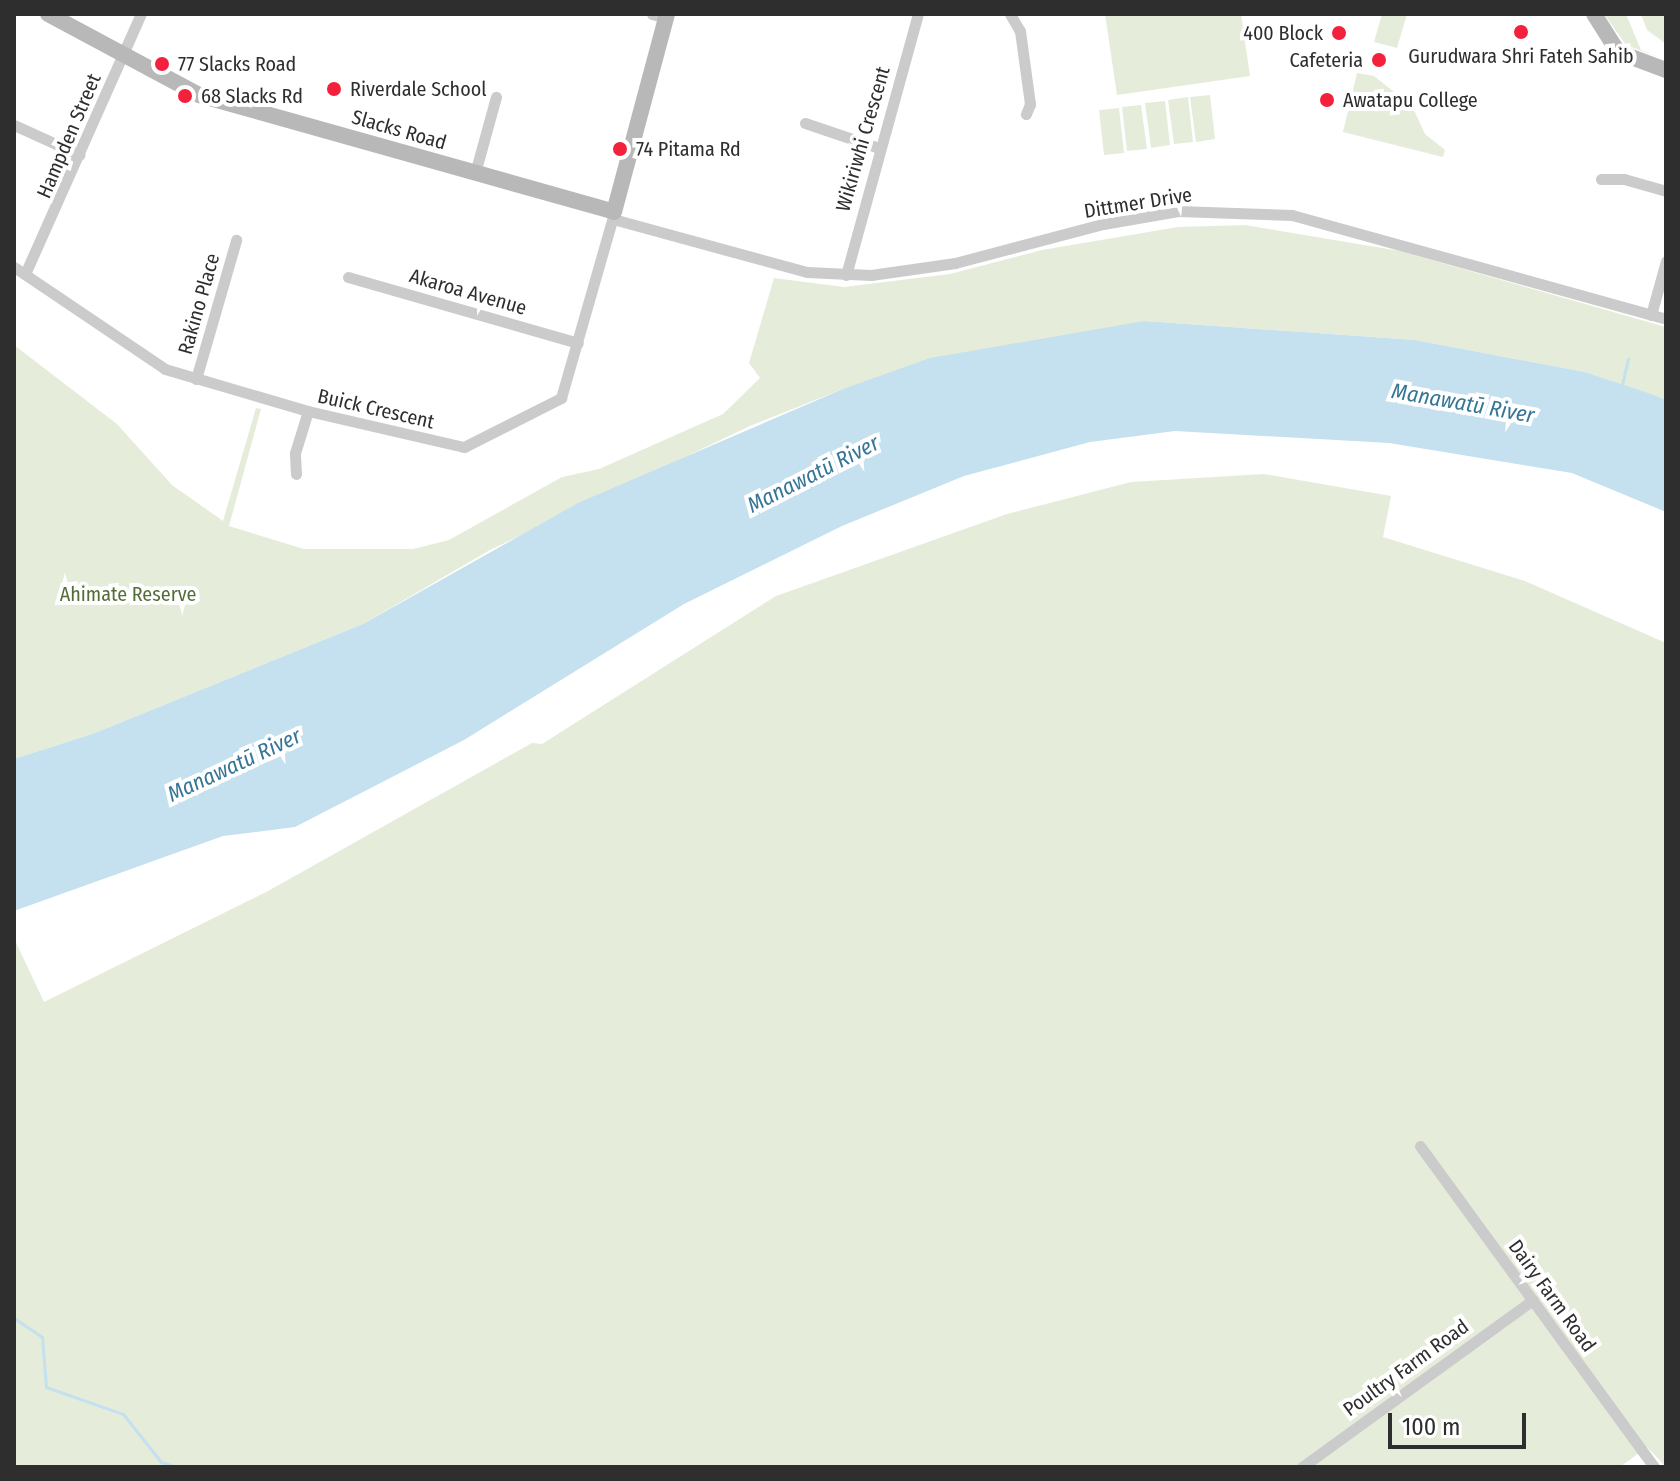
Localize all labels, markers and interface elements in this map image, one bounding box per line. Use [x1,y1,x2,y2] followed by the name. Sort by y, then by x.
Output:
[1243,21,1323,45] place label: 400 Block
[1512,23,1530,41] marker: Gurudwara Shri Fateh Sahib
[1330,24,1348,42] marker: 400 Block
[1408,44,1634,68] place label: Gurudwara Shri Fateh Sahib
[1290,48,1363,72] place label: Cafeteria
[1370,51,1388,69] marker: Cafeteria
[178,52,296,76] place label: 77 Slacks Road
[153,55,171,73] marker: 77 Slacks Road
[831,64,895,214] street label: Wikiriwhi Crescent
[32,70,106,202] street label: Hampden Street
[350,77,486,101] place label: Riverdale School
[325,80,343,98] marker: Riverdale School
[201,84,303,108] place label: 68 Slacks Rd
[176,87,194,105] marker: 68 Slacks Rd
[1343,88,1478,112] place label: Awatapu College
[1318,91,1336,109] marker: Awatapu College
[349,105,449,155] street label: Slacks Road
[636,137,741,161] place label: 74 Pitama Rd
[611,140,629,158] marker: 74 Pitama Rd
[1082,183,1194,223] street label: Dittmer Drive
[173,251,225,357] street label: Rakino Place
[407,264,529,320] street label: Akaroa Avenue
[1390,377,1536,429] water label: Manawatū River
[315,384,437,434] street label: Buick Crescent
[743,429,883,519] water label: Manawatū River
[60,582,196,606] park label: Ahimate Reserve
[163,723,305,807] water label: Manawatū River
[1503,1235,1601,1357] street label: Dairy Farm Road
[1339,1314,1473,1422] street label: Poultry Farm Road
[1392,1397,1530,1447] scale bar
[1402,1413,1460,1441] text: 100 m

